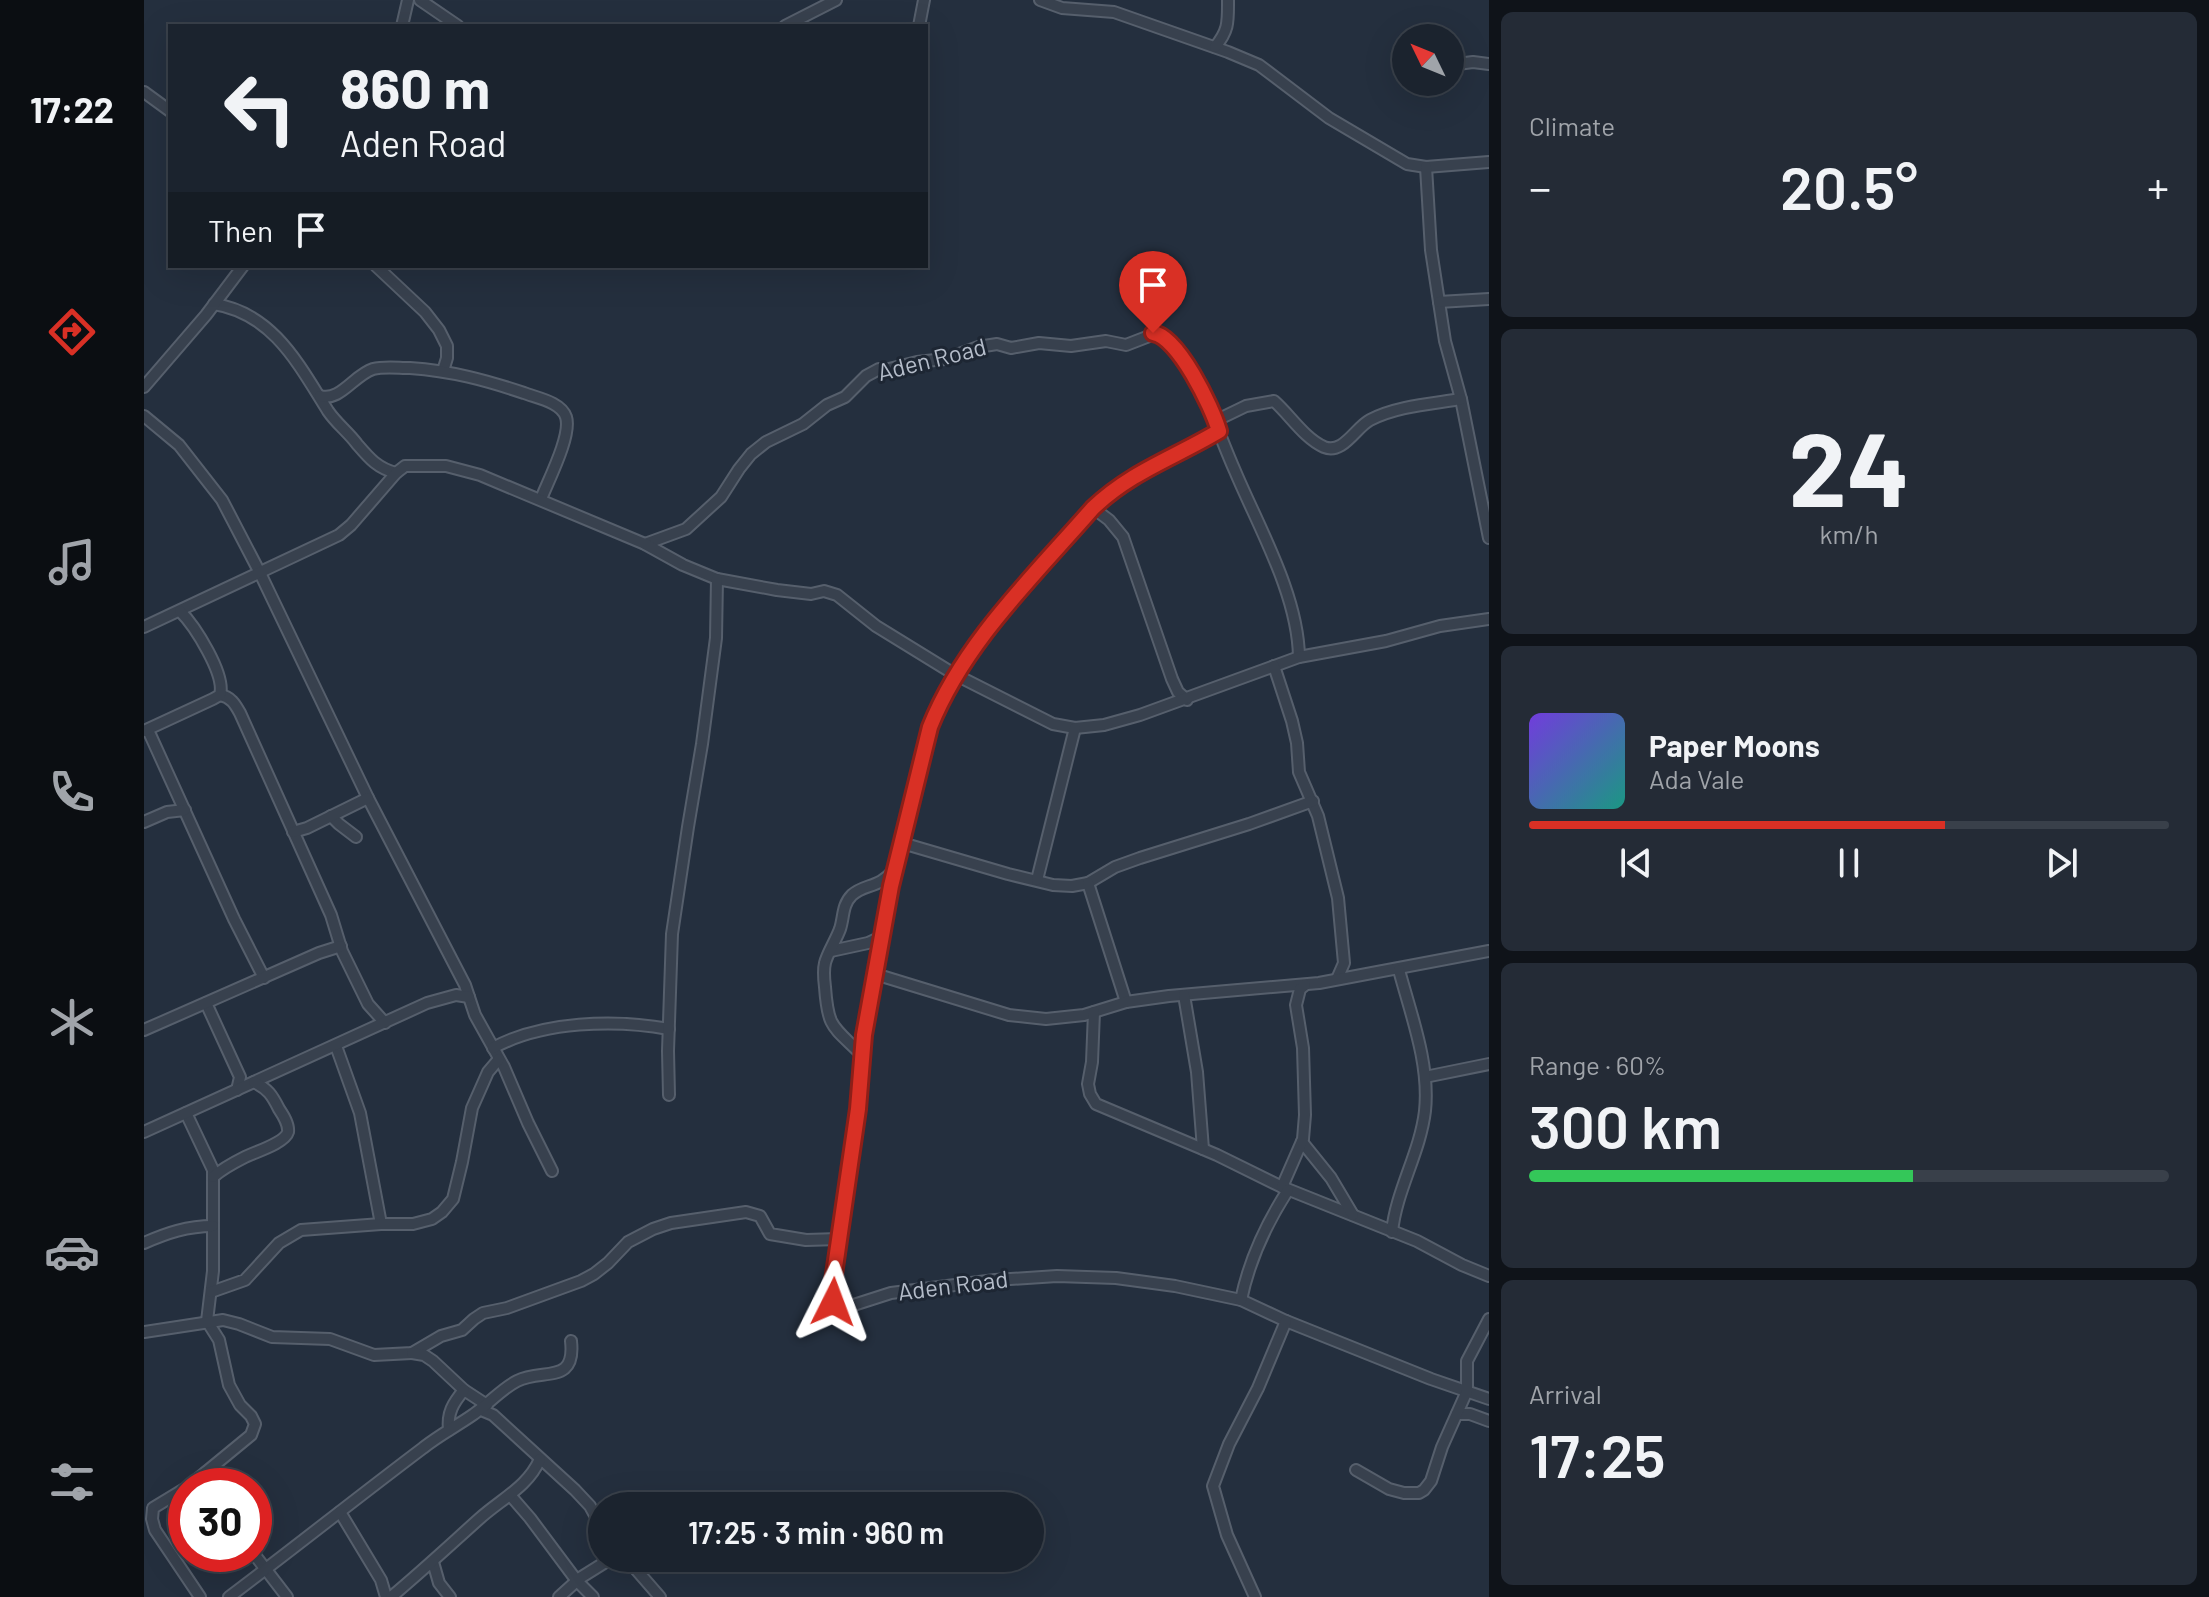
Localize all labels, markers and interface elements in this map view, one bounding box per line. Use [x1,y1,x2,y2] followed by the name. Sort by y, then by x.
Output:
[1392,24,1464,96] north arrow
[1392,24,1464,96] map controls
[340,53,490,120] text: 860 m
[208,56,312,160] icon: left
[30,87,114,130] text: 17:22
[1529,110,1615,141] text: Climate
[340,121,506,164] text: Aden Road
[1780,150,1918,222] text: 20.5°
[1529,160,1551,213] text: −
[2147,160,2169,213] text: +
[289,208,333,252] icon: arrive
[208,212,273,248] text: Then
[1119,251,1187,333] pin
[1131,263,1175,307] icon: arrive
[44,304,100,360] icon: directions
[874,331,989,386] street label: Aden Road
[1788,403,1910,528] text: 24
[1820,518,1878,549] text: km/h
[44,534,100,590] icon: music
[1649,727,1820,763] text: Paper Moons
[1649,763,1744,794] text: Ada Vale
[44,764,100,820] icon: phone
[1614,841,1658,885] icon: previous
[1827,841,1871,885] icon: pause
[2040,841,2084,885] icon: next
[44,994,100,1050] icon: climate
[1529,1049,1666,1080] text: Range · 60%
[1529,1089,1722,1161] text: 300 km
[44,1224,100,1280] icon: car
[791,1260,875,1344] position arrow
[896,1263,1010,1306] street label: Aden Road
[1529,1378,1602,1409] text: Arrival
[1529,1418,1666,1490] text: 17:25
[44,1454,100,1510] icon: filters
[168,1468,272,1572] speed limit sign: 30
[688,1514,944,1550] text: 17:25 · 3 min · 960 m

